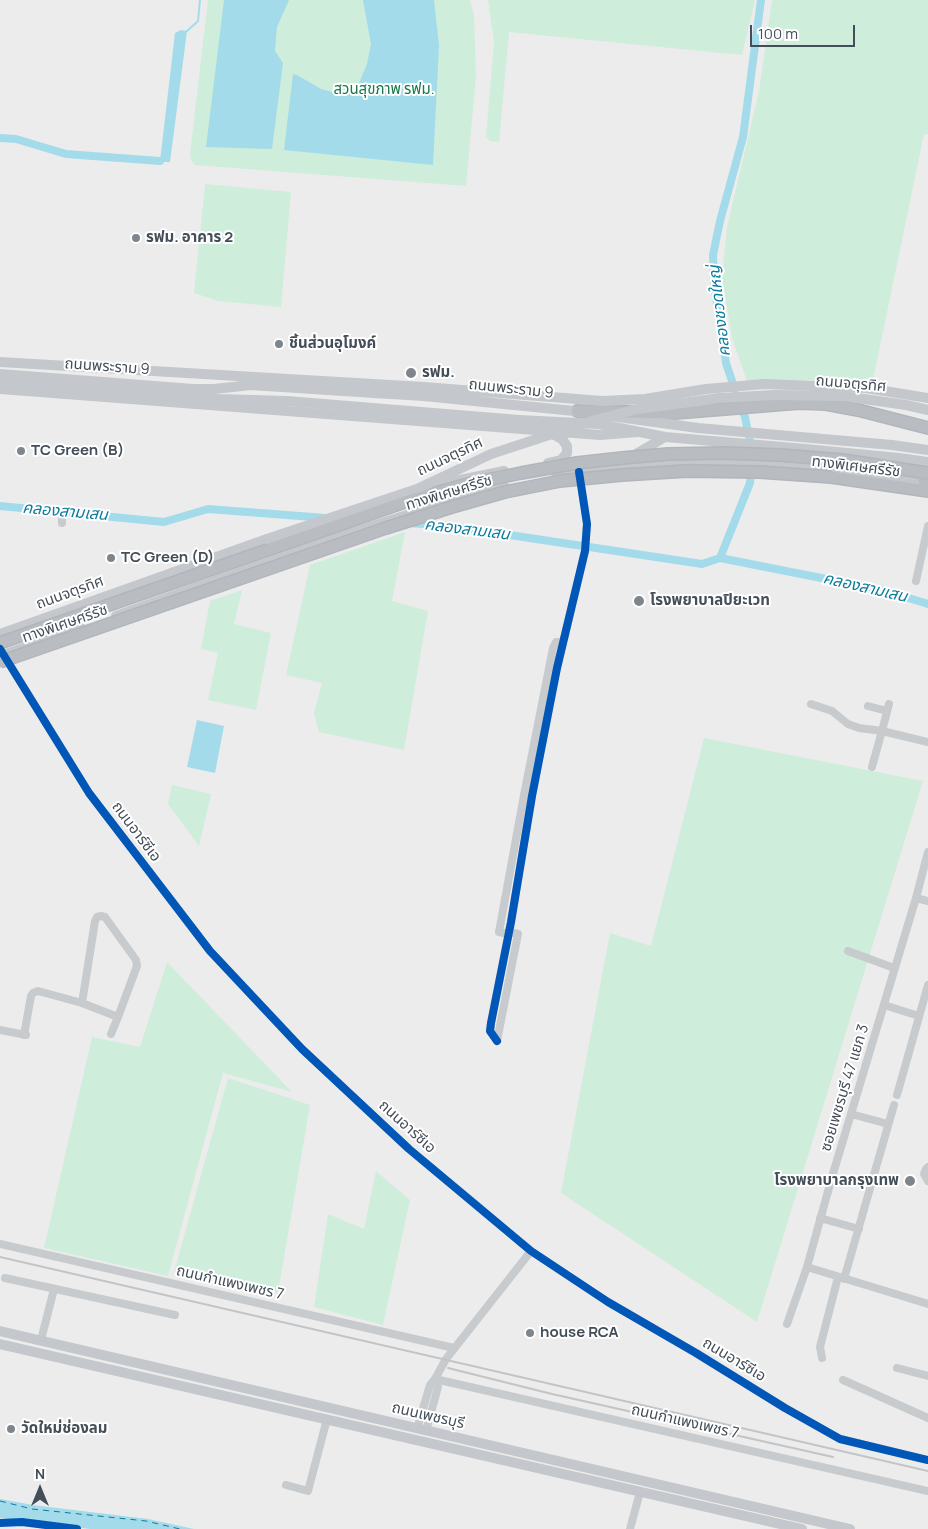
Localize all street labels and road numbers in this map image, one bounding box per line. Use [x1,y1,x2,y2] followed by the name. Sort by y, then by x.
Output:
[64,355,150,379] street label: ถนนพระราม 9
[815,372,887,396] street label: ถนนจตุรทิศ
[468,376,554,402] street label: ถนนพระราม 9
[414,434,486,480] street label: ถนนจตุรทิศ
[811,453,901,481] street label: ทางพิเศษศรีรัช
[404,471,494,515] street label: ทางพิเศษศรีรัช
[34,572,106,614] street label: ถนนจตุรทิศ
[20,601,110,647] street label: ทางพิเศษศรีรัช
[108,798,164,866] street label: ถนนอาร์ซีเอ
[817,1022,873,1154] street label: ซอยเพชรบุรี 47 แยก 3
[375,1097,439,1157] street label: ถนนอาร์ซีเอ
[174,1262,286,1304] street label: ถนนกำแพงเพชร 7
[699,1334,769,1386] street label: ถนนอาร์ซีเอ
[390,1399,466,1433] street label: ถนนเพชรบุรี
[629,1401,741,1443] street label: ถนนกำแพงเพชร 7

